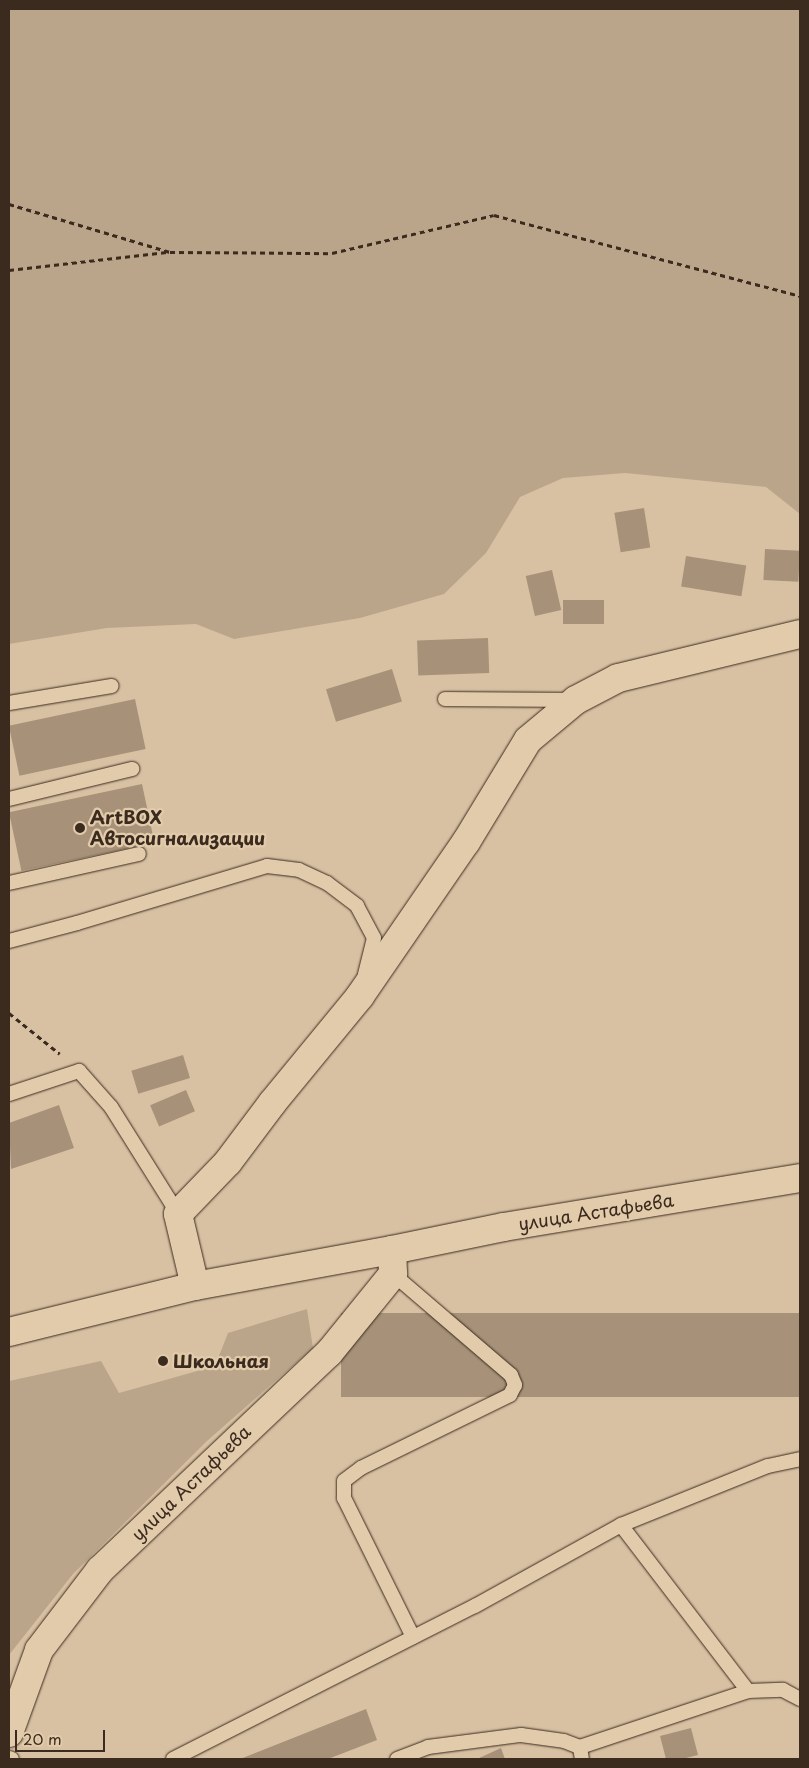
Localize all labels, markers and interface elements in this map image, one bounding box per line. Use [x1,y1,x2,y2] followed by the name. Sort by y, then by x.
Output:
[90,807,265,850] place label: ArtBOX Автосигнализации
[74,822,86,834] marker: ArtBOX Автосигнализации
[516,1189,676,1235] street label: улица Астафьева
[173,1350,269,1372] place label: Школьная
[157,1355,169,1367] marker: Школьная
[127,1420,255,1546] street label: улица Астафьева
[18,1720,108,1752] scale bar
[23,1727,62,1750] text: 20 m

